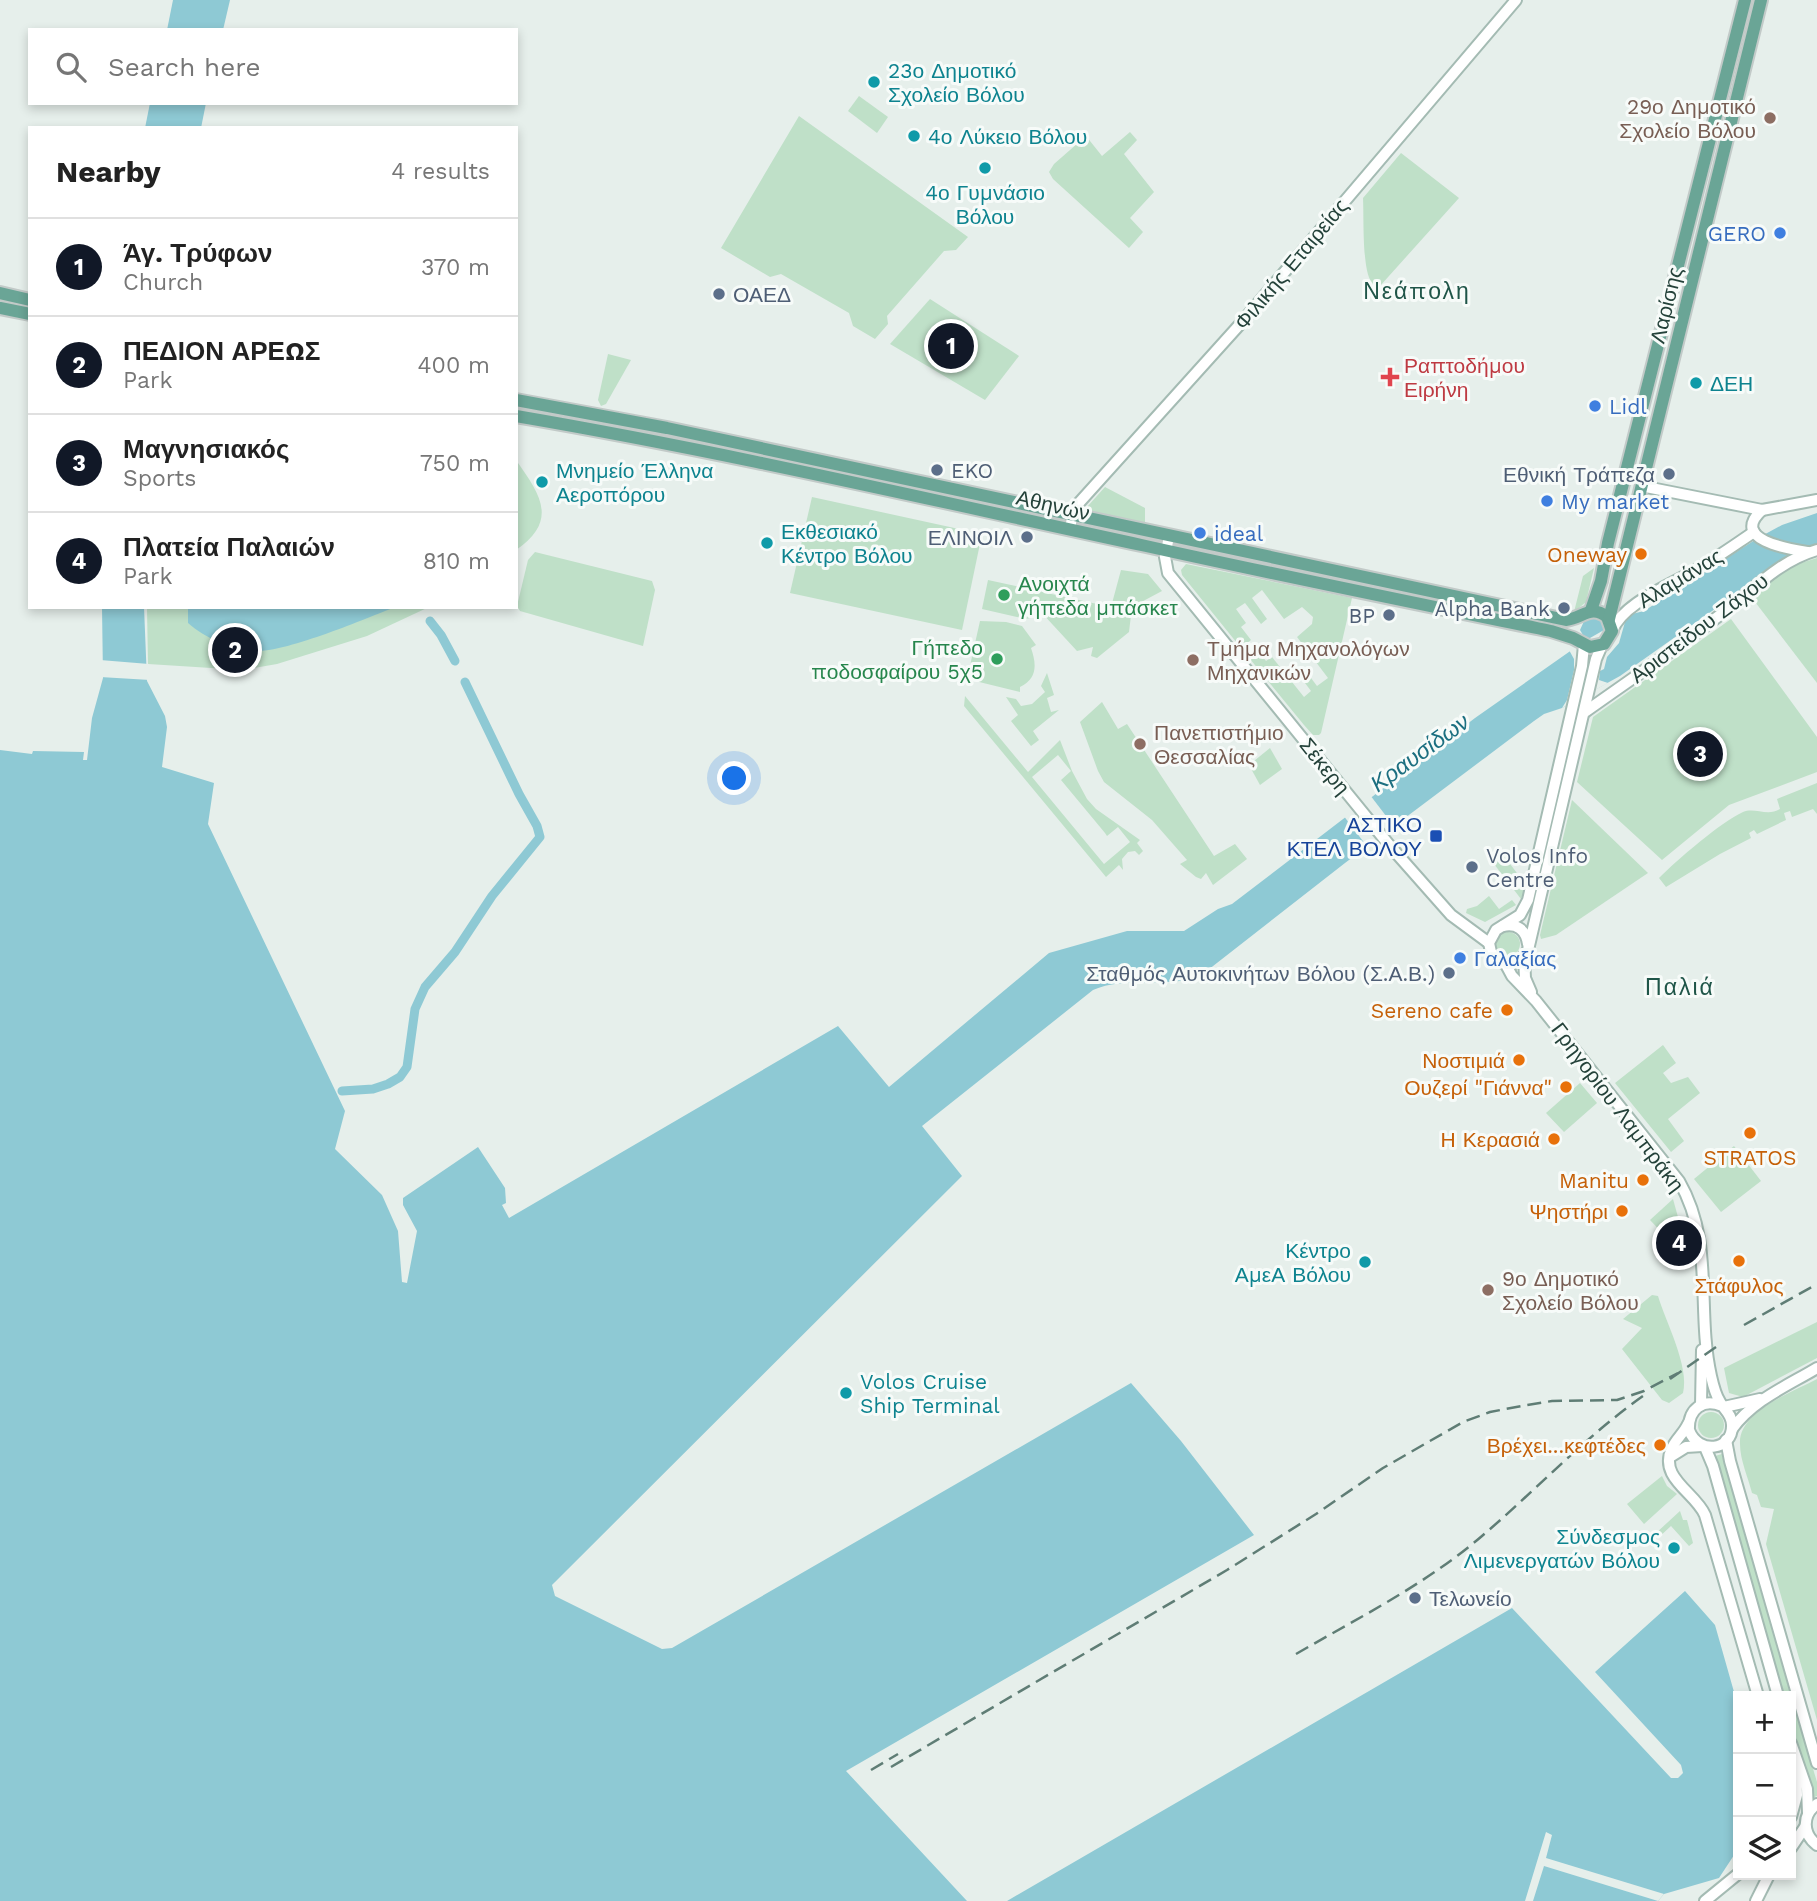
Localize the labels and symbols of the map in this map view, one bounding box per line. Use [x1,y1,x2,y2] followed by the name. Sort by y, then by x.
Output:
[888,58,1025,107] place label: 23ο Δημοτικό Σχολείο Βόλου
[866,74,882,90] marker: 23ο Δημοτικό Σχολείο Βόλου
[1619,94,1756,143] place label: 29ο Δημοτικό Σχολείο Βόλου
[1762,110,1778,126] marker: 29ο Δημοτικό Σχολείο Βόλου
[928,124,1087,149] place label: 4ο Λύκειο Βόλου
[906,128,922,144] marker: 4ο Λύκειο Βόλου
[977,160,993,176] marker: 4ο Γυμνάσιο Βόλου
[925,180,1045,229] place label: 4ο Γυμνάσιο Βόλου
[1229,193,1353,335] street label: Φιλικής Εταιρείας
[1708,221,1766,246] place label: GERO
[1772,225,1788,241] marker: GERO
[1644,264,1688,346] street label: Λαρίσης
[1363,278,1471,305] district label: Νεάπολη
[733,282,791,307] place label: ΟΑΕΔ
[711,286,727,302] marker: ΟΑΕΔ
[928,320,974,372] pin: 1
[1404,353,1525,402] place label: Ραπτοδήμου Ειρήνη
[1382,369,1398,385] marker: Ραπτοδήμου Ειρήνη
[1710,371,1753,396] place label: ΔΕΗ
[1688,375,1704,391] marker: ΔΕΗ
[1609,394,1647,419] place label: Lidl
[1587,398,1603,414] marker: Lidl
[556,458,713,507] place label: Μνημείο Έλληνα Αεροπόρου
[951,458,993,483] place label: EKO
[929,462,945,478] marker: EKO
[1503,462,1655,487] place label: Εθνική Τράπεζα
[1661,466,1677,482] marker: Εθνική Τράπεζα
[534,474,550,490] marker: Μνημείο Έλληνα Αεροπόρου
[1014,484,1092,526] street label: Αθηνών
[1561,489,1669,514] place label: My market
[1539,493,1555,509] marker: My market
[781,519,913,568] place label: Εκθεσιακό Κέντρο Βόλου
[1214,521,1264,546] place label: ideal
[928,525,1013,550] place label: ΕΛΙΝΟΙΛ
[1192,525,1208,541] marker: ideal
[1019,529,1035,545] marker: ΕΛΙΝΟΙΛ
[759,535,775,551] marker: Εκθεσιακό Κέντρο Βόλου
[1547,542,1627,567] place label: Oneway
[1633,543,1727,613] street label: Αλαμάνας
[1633,546,1649,562] marker: Oneway
[1625,568,1773,688] street label: Αριστείδου Ζάχου
[1018,571,1178,620] place label: Ανοιχτά γήπεδα μπάσκετ
[996,587,1012,603] marker: Ανοιχτά γήπεδα μπάσκετ
[1434,596,1550,621] place label: Alpha Bank
[1556,600,1572,616] marker: Alpha Bank
[1348,603,1375,628] place label: BP
[1381,607,1397,623] marker: BP
[212,624,258,676] pin: 2
[811,635,983,684] place label: Γήπεδο ποδοσφαίρου 5χ5
[1207,636,1410,685] place label: Τμήμα Μηχανολόγων Μηχανικών
[989,651,1005,667] marker: Γήπεδο ποδοσφαίρου 5χ5
[1185,652,1201,668] marker: Τμήμα Μηχανολόγων Μηχανικών
[1365,708,1475,798] water label: Κραυσίδων
[1154,720,1284,769] place label: Πανεπιστήμιο Θεσσαλίας
[1677,728,1723,780] pin: 3
[1295,733,1355,799] street label: Σέκερη
[1132,736,1148,752] marker: Πανεπιστήμιο Θεσσαλίας
[717,761,751,795] your location
[1287,812,1422,861] place label: ΑΣΤΙΚΟ ΚΤΕΛ ΒΟΛΟΥ
[1428,828,1444,844] marker: ΑΣΤΙΚΟ ΚΤΕΛ ΒΟΛΟΥ
[1486,843,1588,892] place label: Volos Info Centre
[1464,859,1480,875] marker: Volos Info Centre
[1474,946,1556,971] place label: Γαλαξίας
[1452,950,1468,966] marker: Γαλαξίας
[1086,961,1435,986] place label: Σταθμός Αυτοκινήτων Βόλου (Σ.Α.Β.)
[1441,965,1457,981] marker: Σταθμός Αυτοκινήτων Βόλου (Σ.Α.Β.)
[1645,974,1715,1001] district label: Παλιά
[1371,998,1493,1023] place label: Sereno cafe
[1499,1002,1515,1018] marker: Sereno cafe
[1546,1018,1690,1196] street label: Γρηγορίου Λαμπράκη
[1422,1048,1505,1073] place label: Νοστιμιά
[1511,1052,1527,1068] marker: Νοστιμιά
[1404,1075,1552,1100] place label: Ουζερί "Γιάννα"
[1558,1079,1574,1095] marker: Ουζερί "Γιάννα"
[1742,1125,1758,1141] marker: STRATOS
[1440,1127,1540,1152] place label: Η Κερασιά
[1546,1131,1562,1147] marker: Η Κερασιά
[1704,1145,1796,1170] place label: STRATOS
[1559,1168,1629,1193] place label: Manitu
[1635,1172,1651,1188] marker: Manitu
[1529,1199,1608,1224] place label: Ψηστήρι
[1614,1203,1630,1219] marker: Ψηστήρι
[1656,1217,1702,1269] pin: 4
[1235,1238,1351,1287] place label: Κέντρο ΑμεΑ Βόλου
[1731,1253,1747,1269] marker: Στάφυλος
[1357,1254,1373,1270] marker: Κέντρο ΑμεΑ Βόλου
[1502,1266,1639,1315] place label: 9ο Δημοτικό Σχολείο Βόλου
[1694,1273,1784,1298] place label: Στάφυλος
[1480,1282,1496,1298] marker: 9ο Δημοτικό Σχολείο Βόλου
[860,1369,1000,1418] place label: Volos Cruise Ship Terminal
[838,1385,854,1401] marker: Volos Cruise Ship Terminal
[1487,1433,1646,1458] place label: Βρέχει...κεφτέδες
[1652,1437,1668,1453] marker: Βρέχει...κεφτέδες
[1464,1524,1660,1573] place label: Σύνδεσμος Λιμενεργατών Βόλου
[1666,1540,1682,1556] marker: Σύνδεσμος Λιμενεργατών Βόλου
[1429,1586,1512,1611] place label: Τελωνείο
[1407,1590,1423,1606] marker: Τελωνείο

